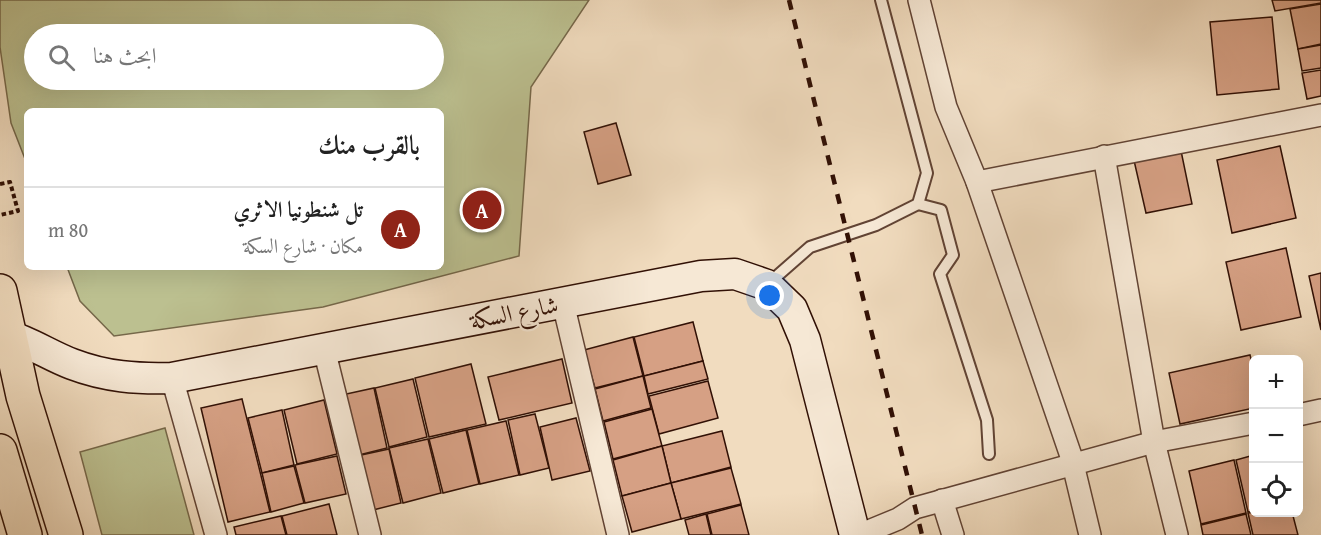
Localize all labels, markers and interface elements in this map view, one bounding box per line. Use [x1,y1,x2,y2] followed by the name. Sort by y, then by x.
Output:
[24,24,444,90] search box
[93,39,157,71] text: ابحث هنا
[45,41,78,74] icon: search
[318,125,420,164] text: بالقرب منك
[462,188,502,232] pin: A
[233,193,363,225] text: تل شنطونيا الاثري
[48,215,88,244] text: 80 m
[394,215,407,244] text: A
[243,231,363,260] text: مكان · شارع السكة
[755,281,784,310] your location
[466,286,562,341] street label: شارع السكة
[1249,355,1303,517] map controls
[1249,355,1303,409] button: +
[1249,409,1303,463] button: −
[1249,463,1303,517] button: locate

